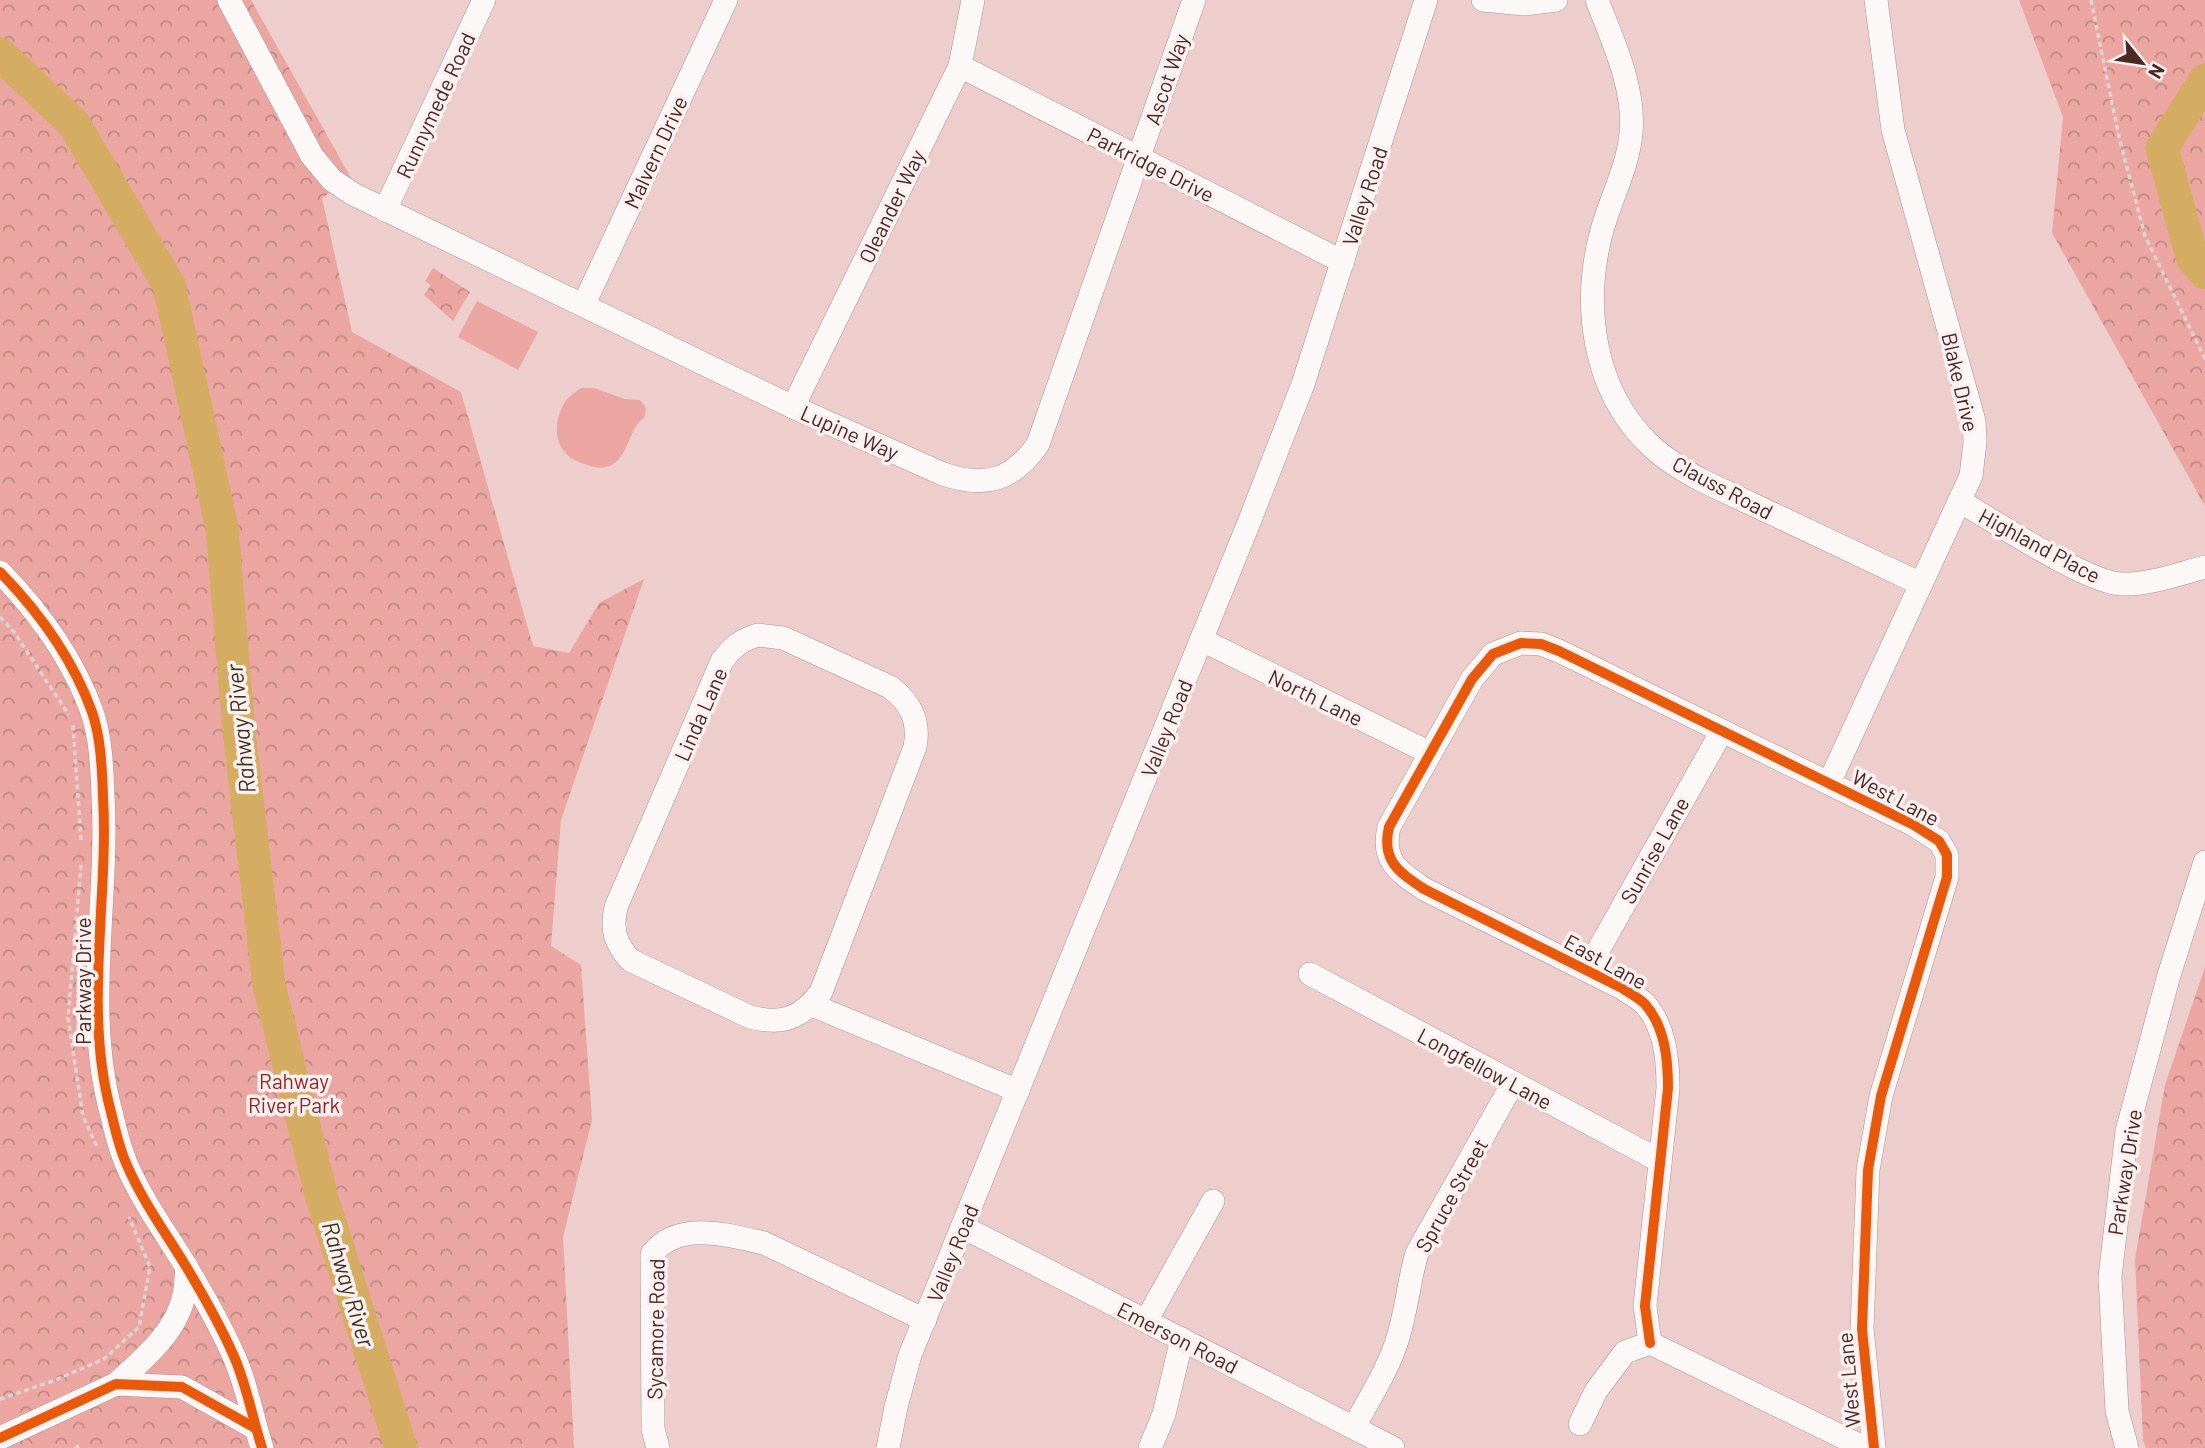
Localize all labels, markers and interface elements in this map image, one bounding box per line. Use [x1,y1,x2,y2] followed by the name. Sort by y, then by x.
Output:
[390,28,480,182] street label: Runnymede Road
[2107,28,2177,98] north arrow
[1139,30,1193,128] street label: Ascot Way
[2144,61,2170,83] text: N
[618,92,692,212] street label: Malvern Drive
[1083,121,1219,207] street label: Parkridge Drive
[1336,143,1392,249] street label: Valley Road
[853,145,929,267] street label: Oleander Way
[1937,330,1985,434] street label: Blake Drive
[797,399,903,465] street label: Lupine Way
[1669,450,1777,524] street label: Clauss Road
[1975,502,2105,588] street label: Highland Place
[219,662,261,795] water label: Rahway River
[668,663,732,765] street label: Linda Lane
[1265,663,1367,731] street label: North Lane
[1135,676,1197,780] street label: Valley Road
[1848,764,1944,830] street label: West Lane
[1614,792,1694,908] street label: Sunrise Lane
[70,917,95,1045] street label: Parkway Drive
[1560,928,1652,994] street label: East Lane
[1413,1022,1557,1114] street label: Longfellow Lane
[248,1068,340,1117] park label: Rahway River Park
[2102,1107,2146,1237] street label: Parkway Drive
[1409,1134,1493,1256] street label: Spruce Street
[921,1201,983,1305] street label: Valley Road
[317,1218,382,1351] water label: Rahway River
[641,1258,669,1400] street label: Sycamore Road
[1113,1296,1243,1378] street label: Emerson Road
[1831,1331,1865,1429] street label: West Lane

